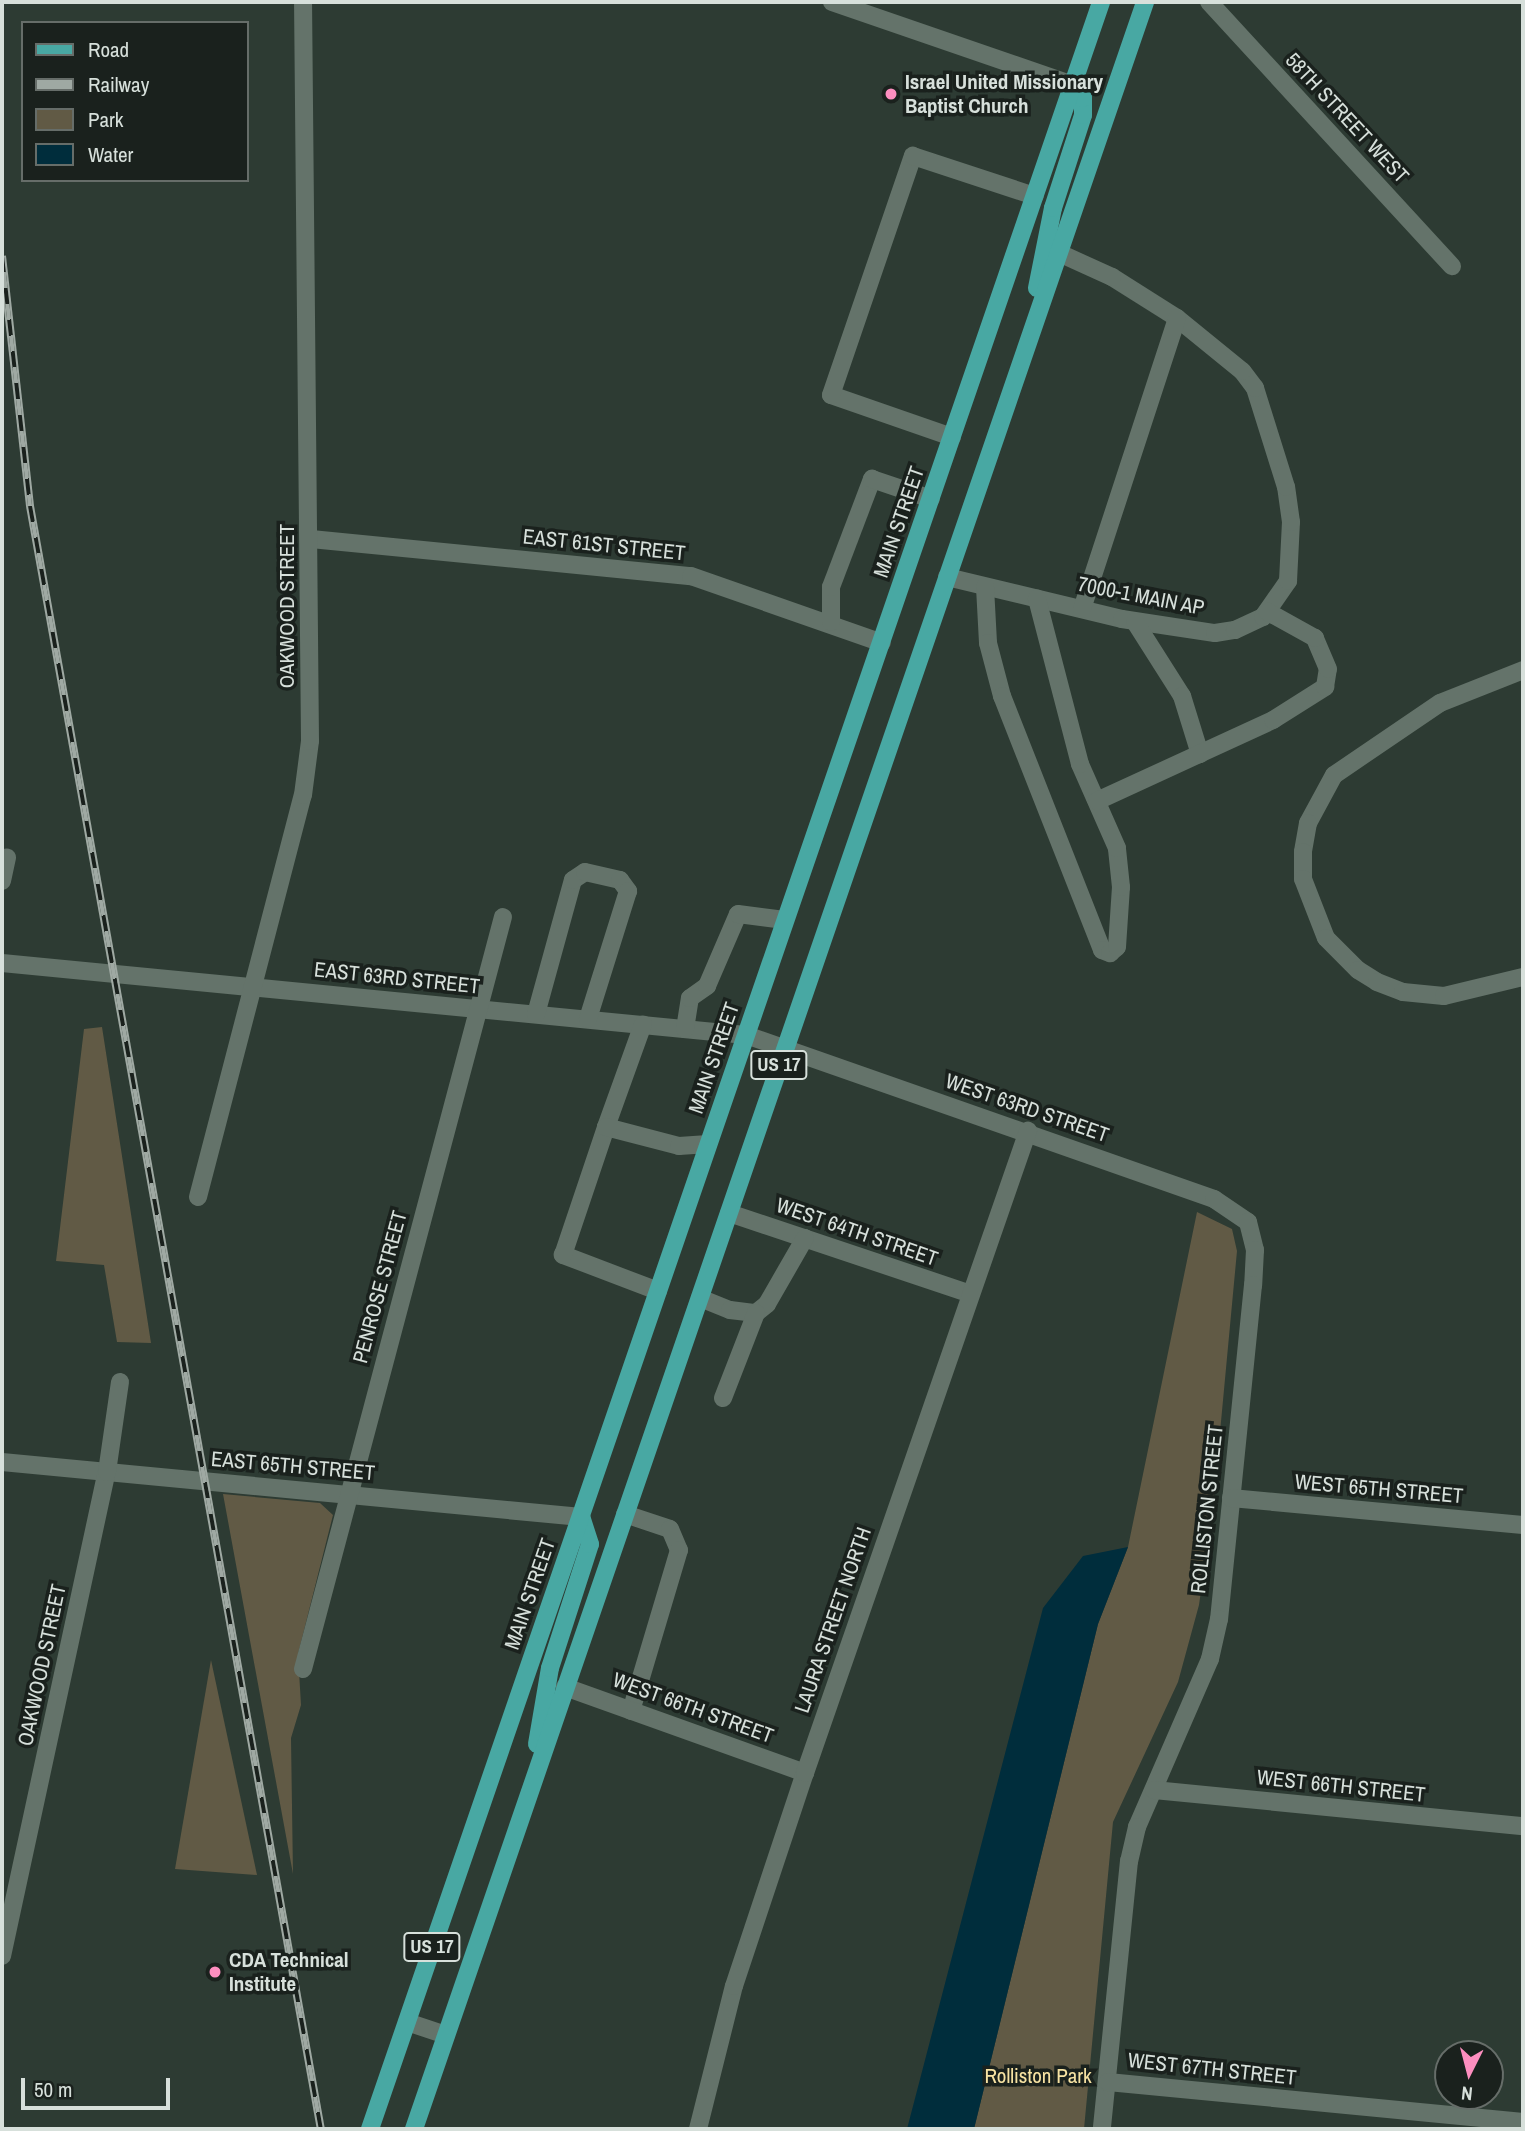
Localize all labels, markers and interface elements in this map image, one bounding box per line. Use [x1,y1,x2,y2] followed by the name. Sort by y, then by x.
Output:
[21,21,248,182] legend
[88,35,129,64] text: Road
[1280,47,1414,189] street label: 58TH STREET WEST
[905,69,1103,119] place label: Israel United Missionary Baptist Church
[88,70,149,99] text: Railway
[883,86,899,102] marker: Israel United Missionary Baptist Church
[88,105,123,134] text: Park
[88,140,133,169] text: Water
[868,463,930,581] street label: MAIN STREET
[274,524,300,688] street label: OAKWOOD STREET
[521,524,687,566] street label: EAST 61ST STREET
[1075,571,1207,621] street label: 7000-1 MAIN AP
[313,957,481,999] street label: EAST 63RD STREET
[683,999,745,1117] street label: MAIN STREET
[749,1050,809,1080] road number: US 17
[942,1068,1112,1148] street label: WEST 63RD STREET
[773,1193,941,1271] street label: WEST 64TH STREET
[348,1208,412,1366] street label: PENROSE STREET
[1186,1423,1228,1595] street label: ROLLISTON STREET
[210,1446,376,1486] street label: EAST 65TH STREET
[1294,1469,1464,1509] street label: WEST 65TH STREET
[789,1523,877,1717] street label: LAURA STREET NORTH
[499,1535,561,1653] street label: MAIN STREET
[13,1582,71,1748] street label: OAKWOOD STREET
[609,1667,777,1749] street label: WEST 66TH STREET
[1255,1765,1427,1807] street label: WEST 66TH STREET
[402,1932,462,1963] road number: US 17
[229,1947,349,1997] place label: CDA Technical Institute
[207,1964,223,1980] marker: CDA Technical Institute
[1434,2040,1504,2110] north arrow
[1126,2048,1298,2090] street label: WEST 67TH STREET
[984,2063,1092,2089] park label: Rolliston Park
[24,2064,173,2108] scale bar
[34,2075,72,2104] text: 50 m
[1460,2080,1474,2107] text: N

